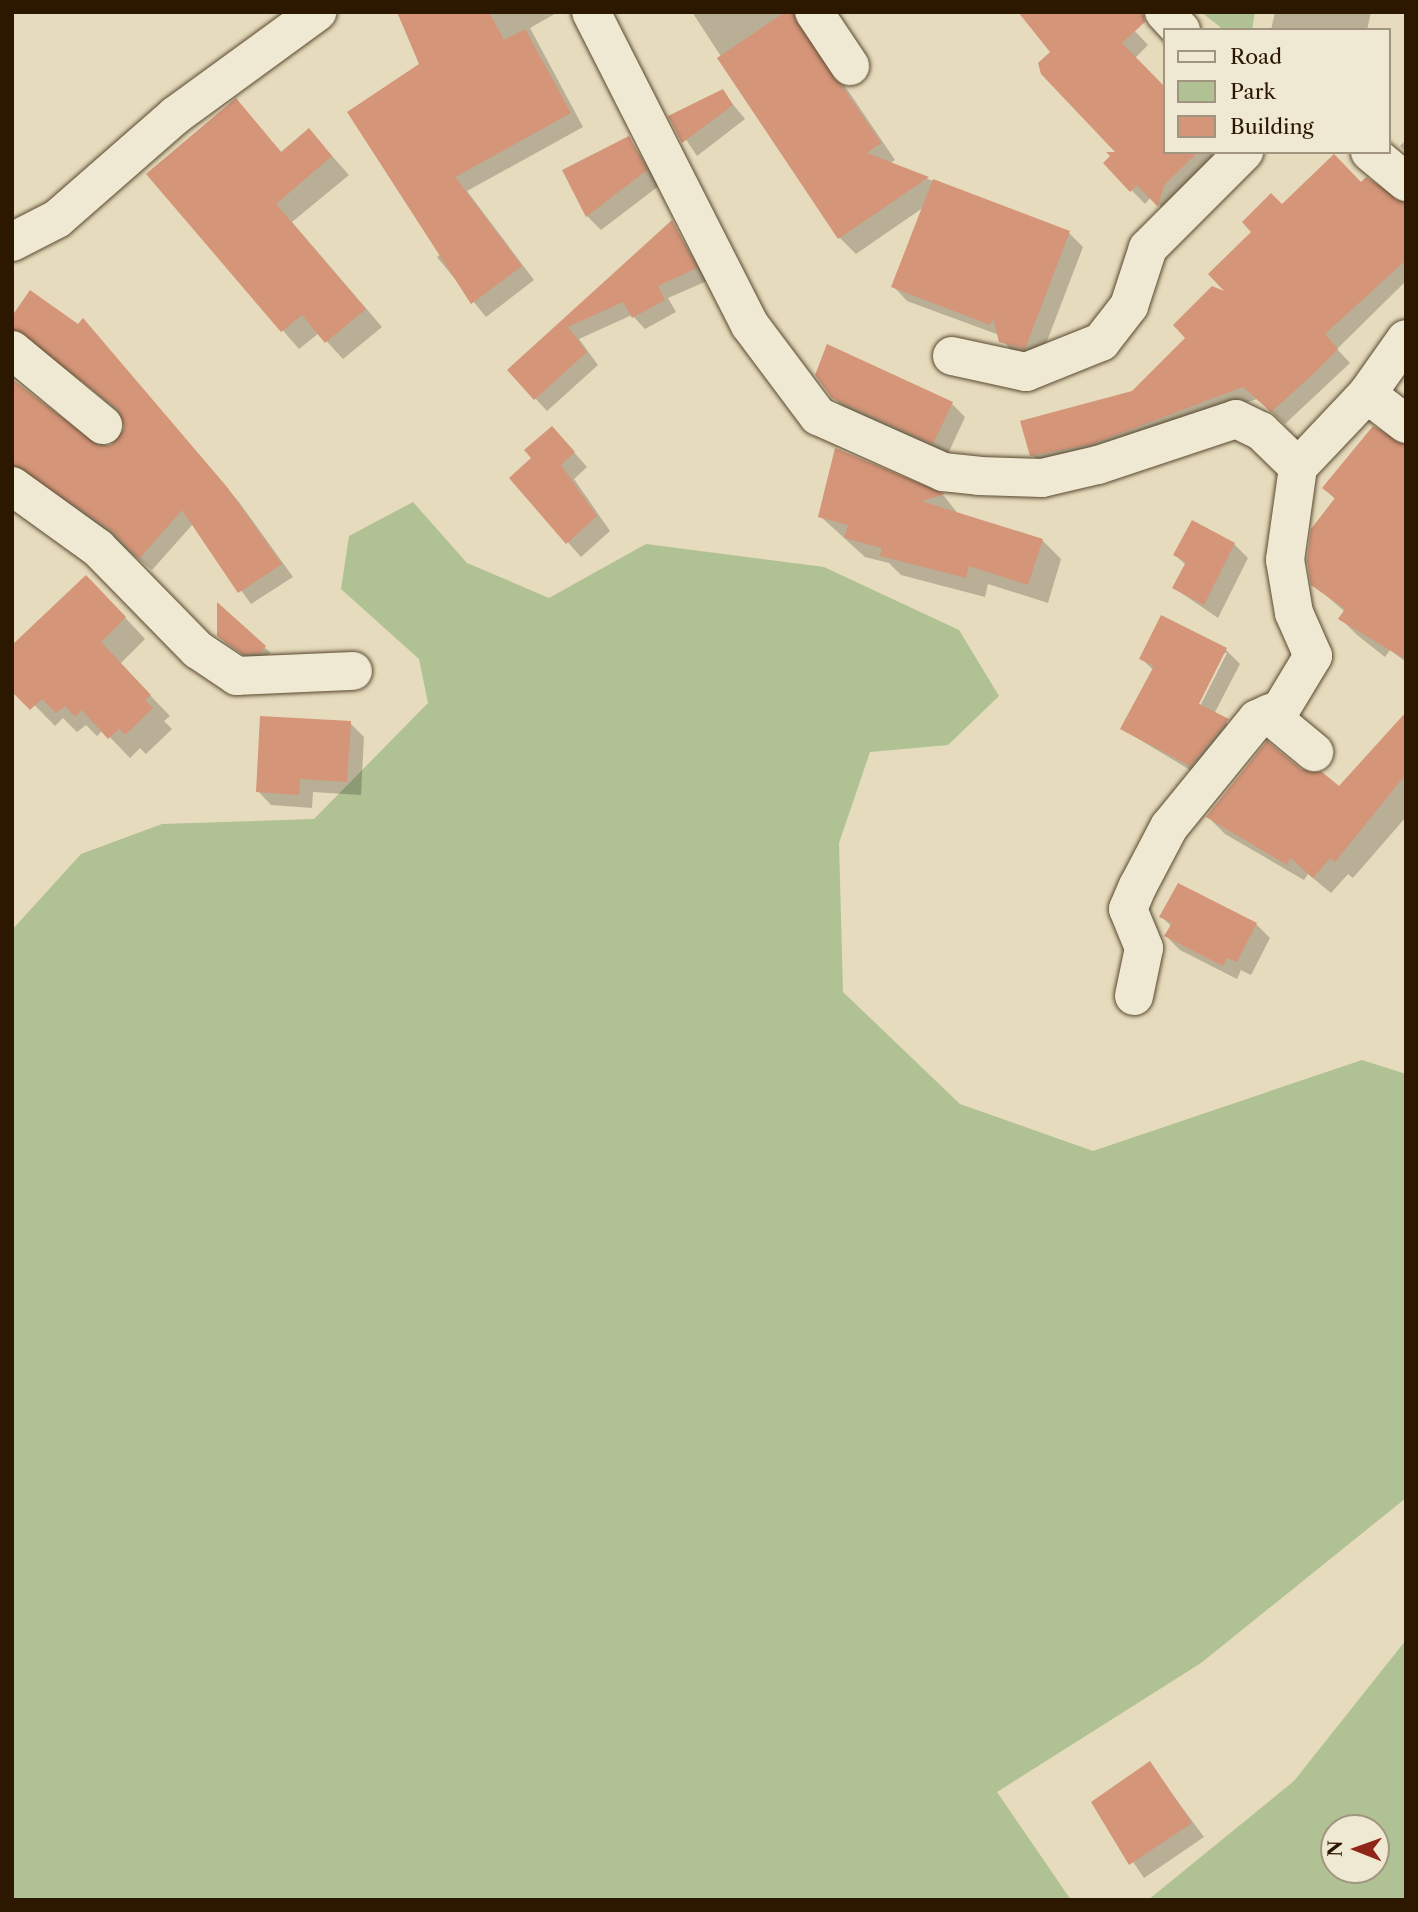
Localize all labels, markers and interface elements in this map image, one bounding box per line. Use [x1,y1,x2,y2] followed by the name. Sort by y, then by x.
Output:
[1162,28,1390,154] legend
[1230,44,1282,69] text: Road
[1230,79,1276,104] text: Park
[1230,114,1314,139] text: Building
[1320,1814,1390,1884] north arrow
[1324,1840,1347,1857] text: N

